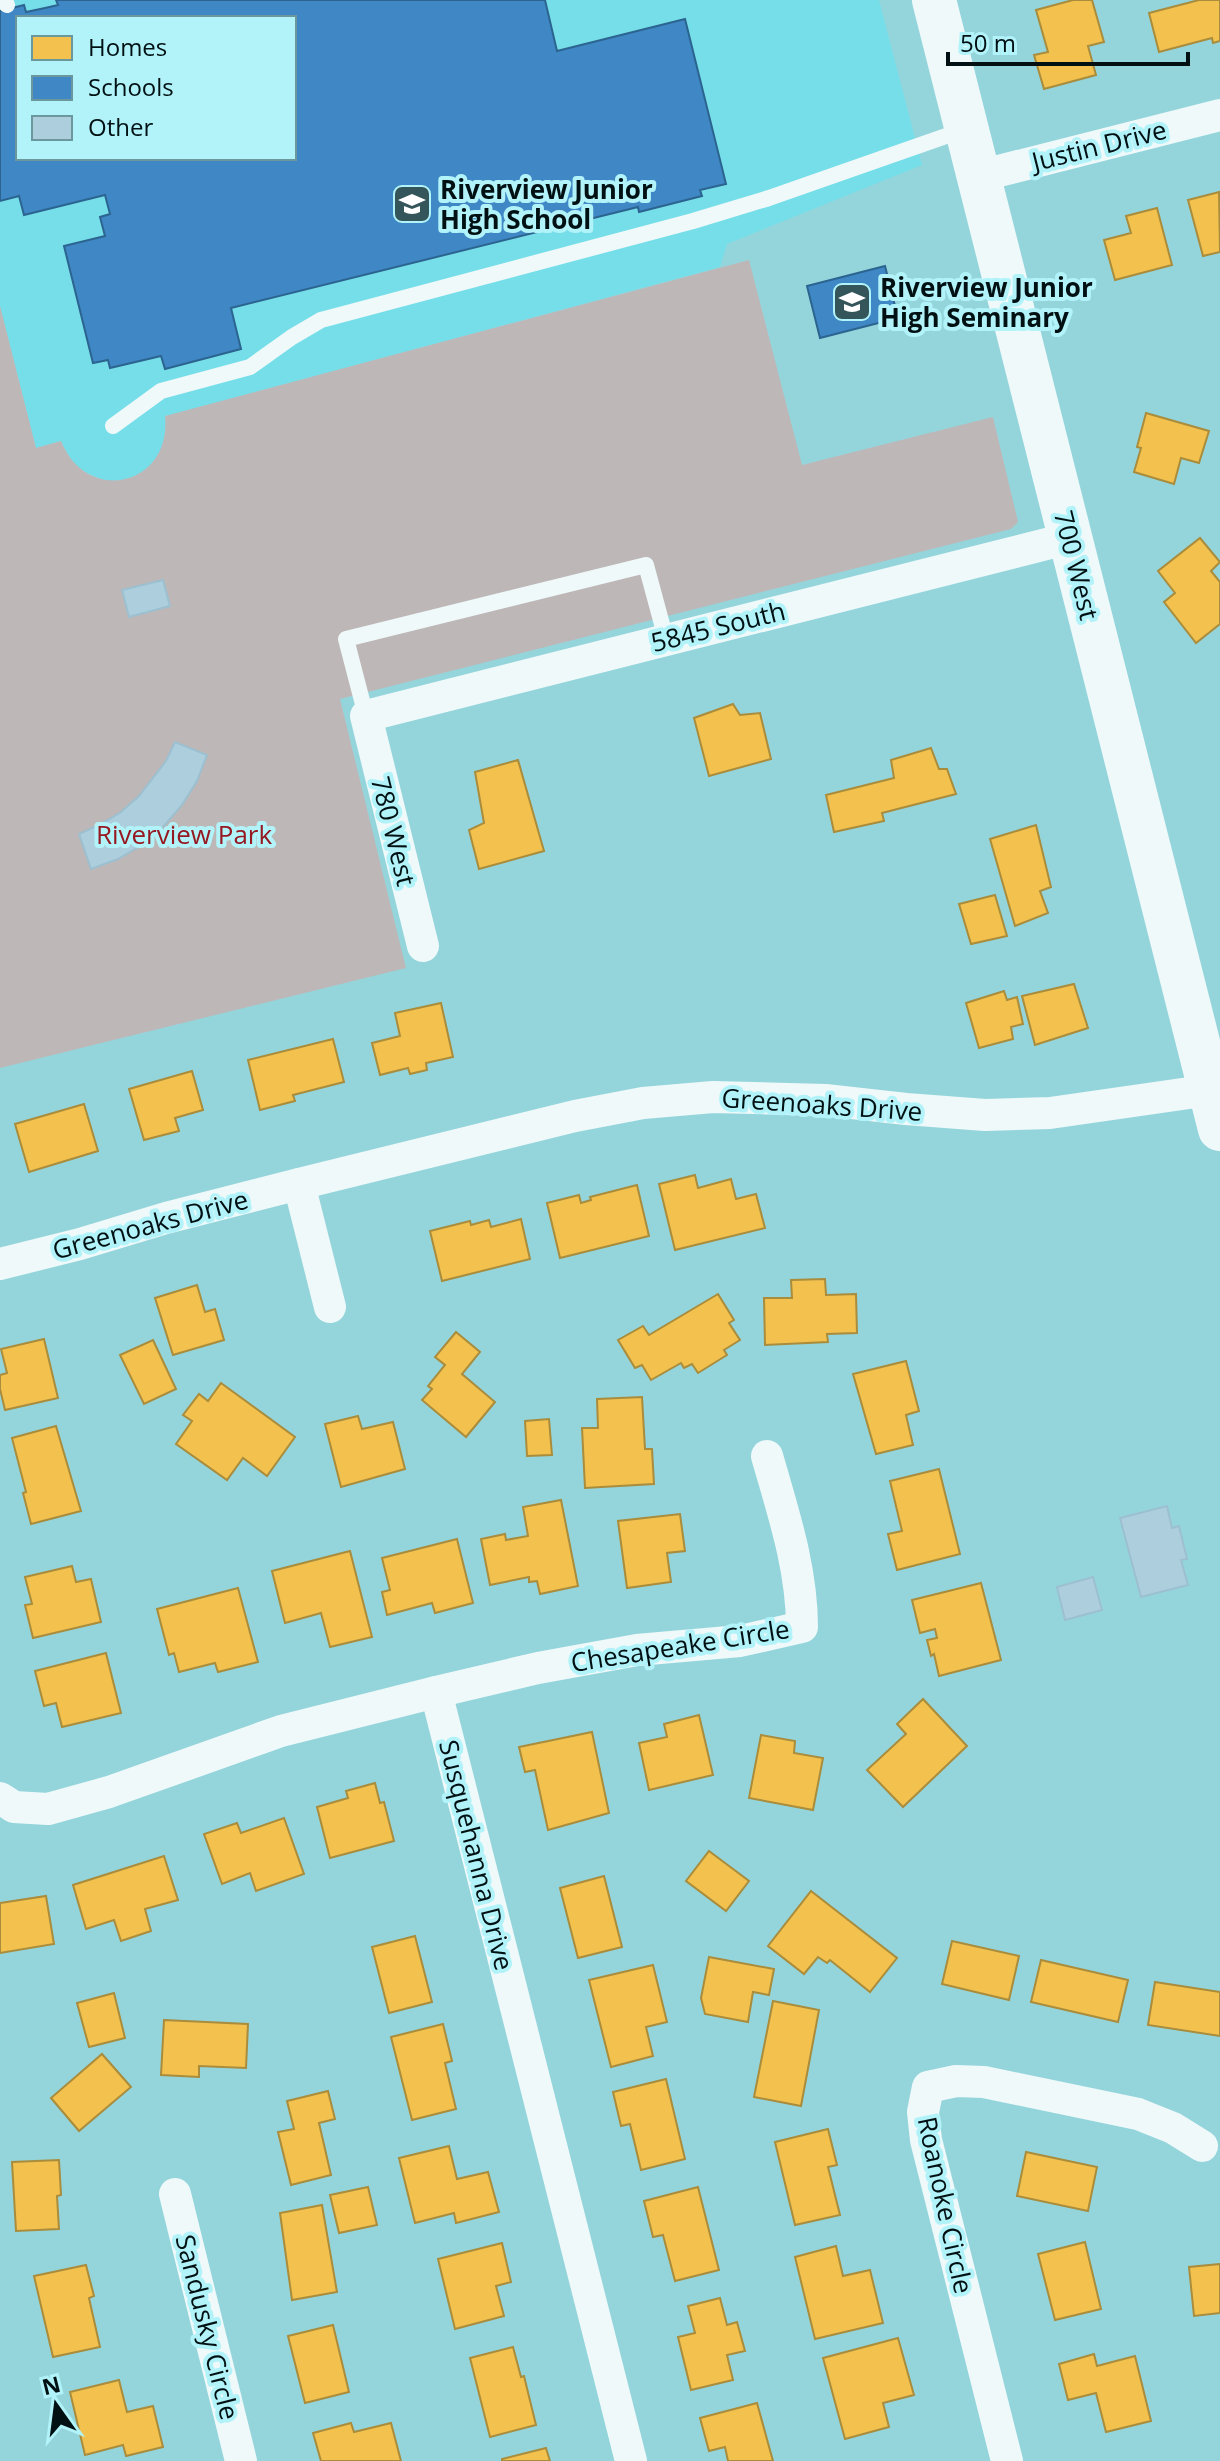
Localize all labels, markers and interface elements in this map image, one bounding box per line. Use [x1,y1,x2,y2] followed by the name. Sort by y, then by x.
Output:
[16,16,296,160] legend
[948,16,1188,66] scale bar
[960,26,1016,59] text: 50 m
[88,30,167,63] text: Homes
[88,70,174,103] text: Schools
[88,110,153,143] text: Other
[1025,111,1170,180] street label: Justin Drive
[440,171,653,237] place label: Riverview Junior High School
[391,183,433,225] school or university icon: Riverview Junior High School
[880,269,1093,335] place label: Riverview Junior High Seminary
[831,281,873,323] school or university icon: Riverview Junior High Seminary
[1046,506,1108,624] street label: 700 West
[647,592,789,660] street label: 5845 South
[363,772,425,890] street label: 780 West
[96,816,272,852] park label: Riverview Park
[720,1079,924,1129] street label: Greenoaks Drive
[48,1181,252,1267] street label: Greenoaks Drive
[568,1610,792,1680] street label: Chesapeake Circle
[431,1736,523,1974] street label: Susquehanna Drive
[910,2113,982,2297] street label: Roanoke Circle
[168,2231,248,2423] street label: Sandusky Circle
[16,2365,96,2445] north arrow
[39,2368,63,2401] text: N

